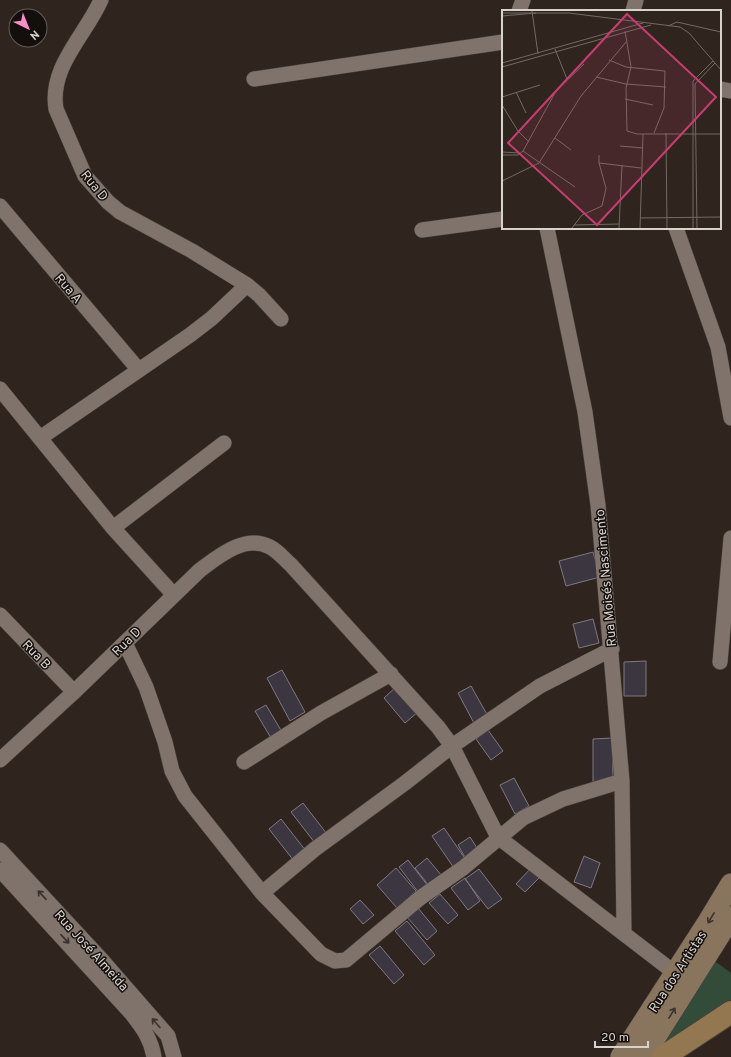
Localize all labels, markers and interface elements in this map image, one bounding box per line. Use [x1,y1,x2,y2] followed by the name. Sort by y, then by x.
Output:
[8,8,48,48] north arrow
[502,10,721,229] inset map
[26,27,42,42] text: N
[76,168,111,205] street label: Rua D
[50,271,85,308] street label: Rua A
[593,508,621,647] street label: Rua Moisés Nascimento
[110,625,145,660] street label: Rua D
[18,638,53,673] street label: Rua B
[37,890,47,900] one-way arrow
[50,908,131,995] street label: Rua José Almeida
[707,912,715,923] one-way arrow
[646,928,711,1016] street label: Rua dos Artistas
[60,934,70,944] one-way arrow
[669,1007,677,1019] one-way arrow
[152,1018,161,1029] one-way arrow
[595,1023,648,1049] scale bar
[601,1030,629,1046] text: 20 m

